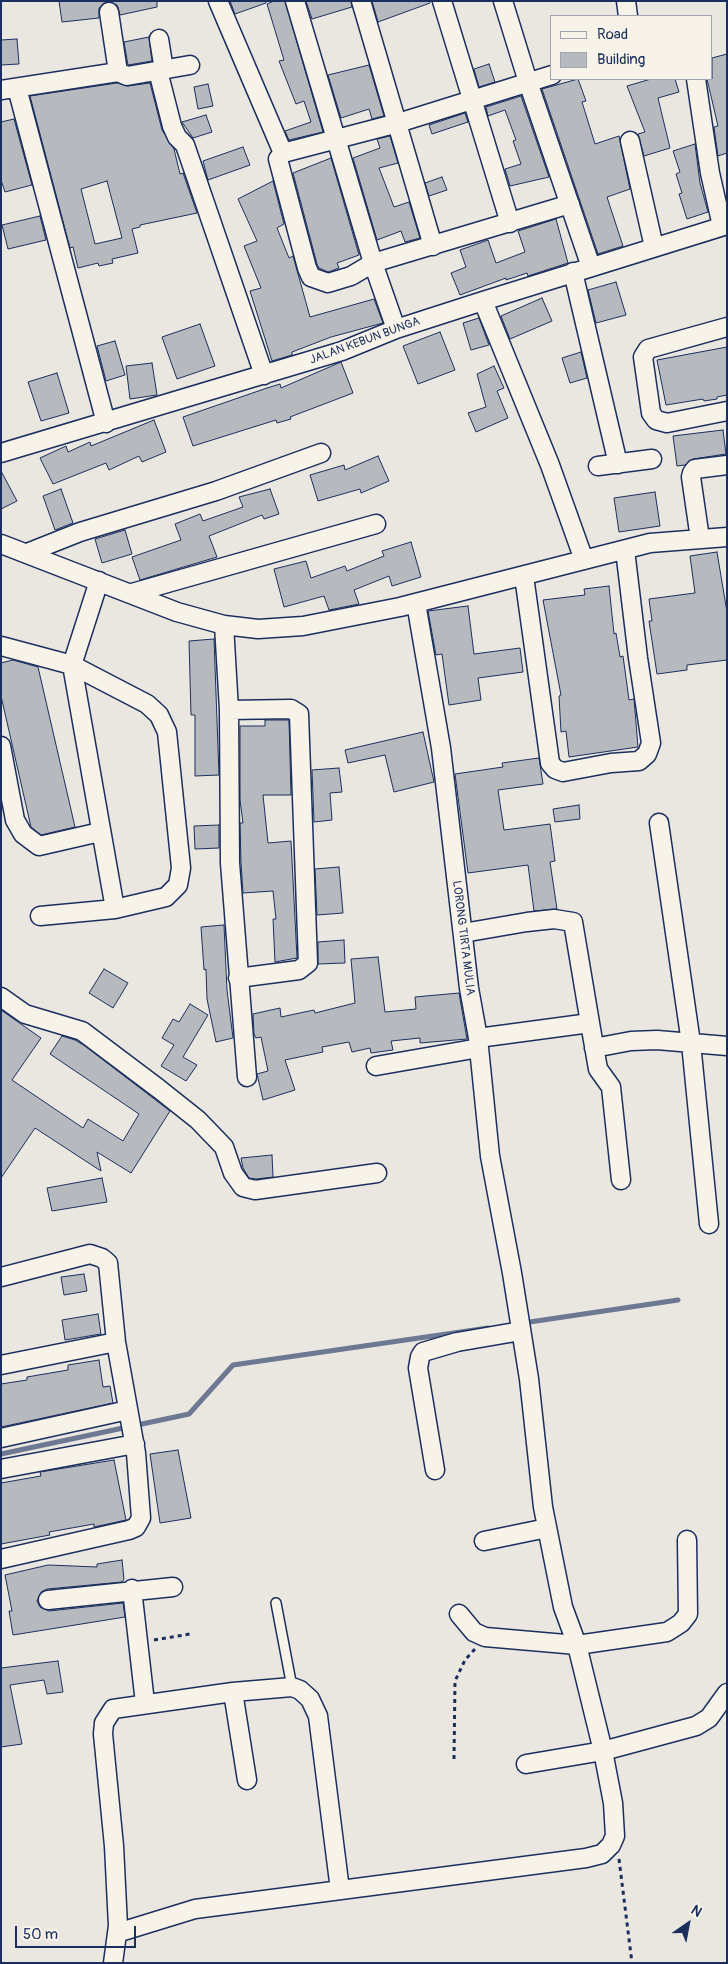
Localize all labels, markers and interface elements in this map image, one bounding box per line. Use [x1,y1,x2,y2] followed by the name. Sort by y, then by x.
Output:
[550,15,713,80] legend
[597,25,628,44] text: Road
[597,50,645,69] text: Building
[308,314,422,368] street label: JALAN KEBUN BUNGA
[449,880,477,996] street label: LORONG TIRTA MULIA
[663,1899,713,1949] north arrow
[688,1901,705,1921] text: N
[18,1916,139,1948] scale bar
[23,1925,58,1944] text: 50 m

